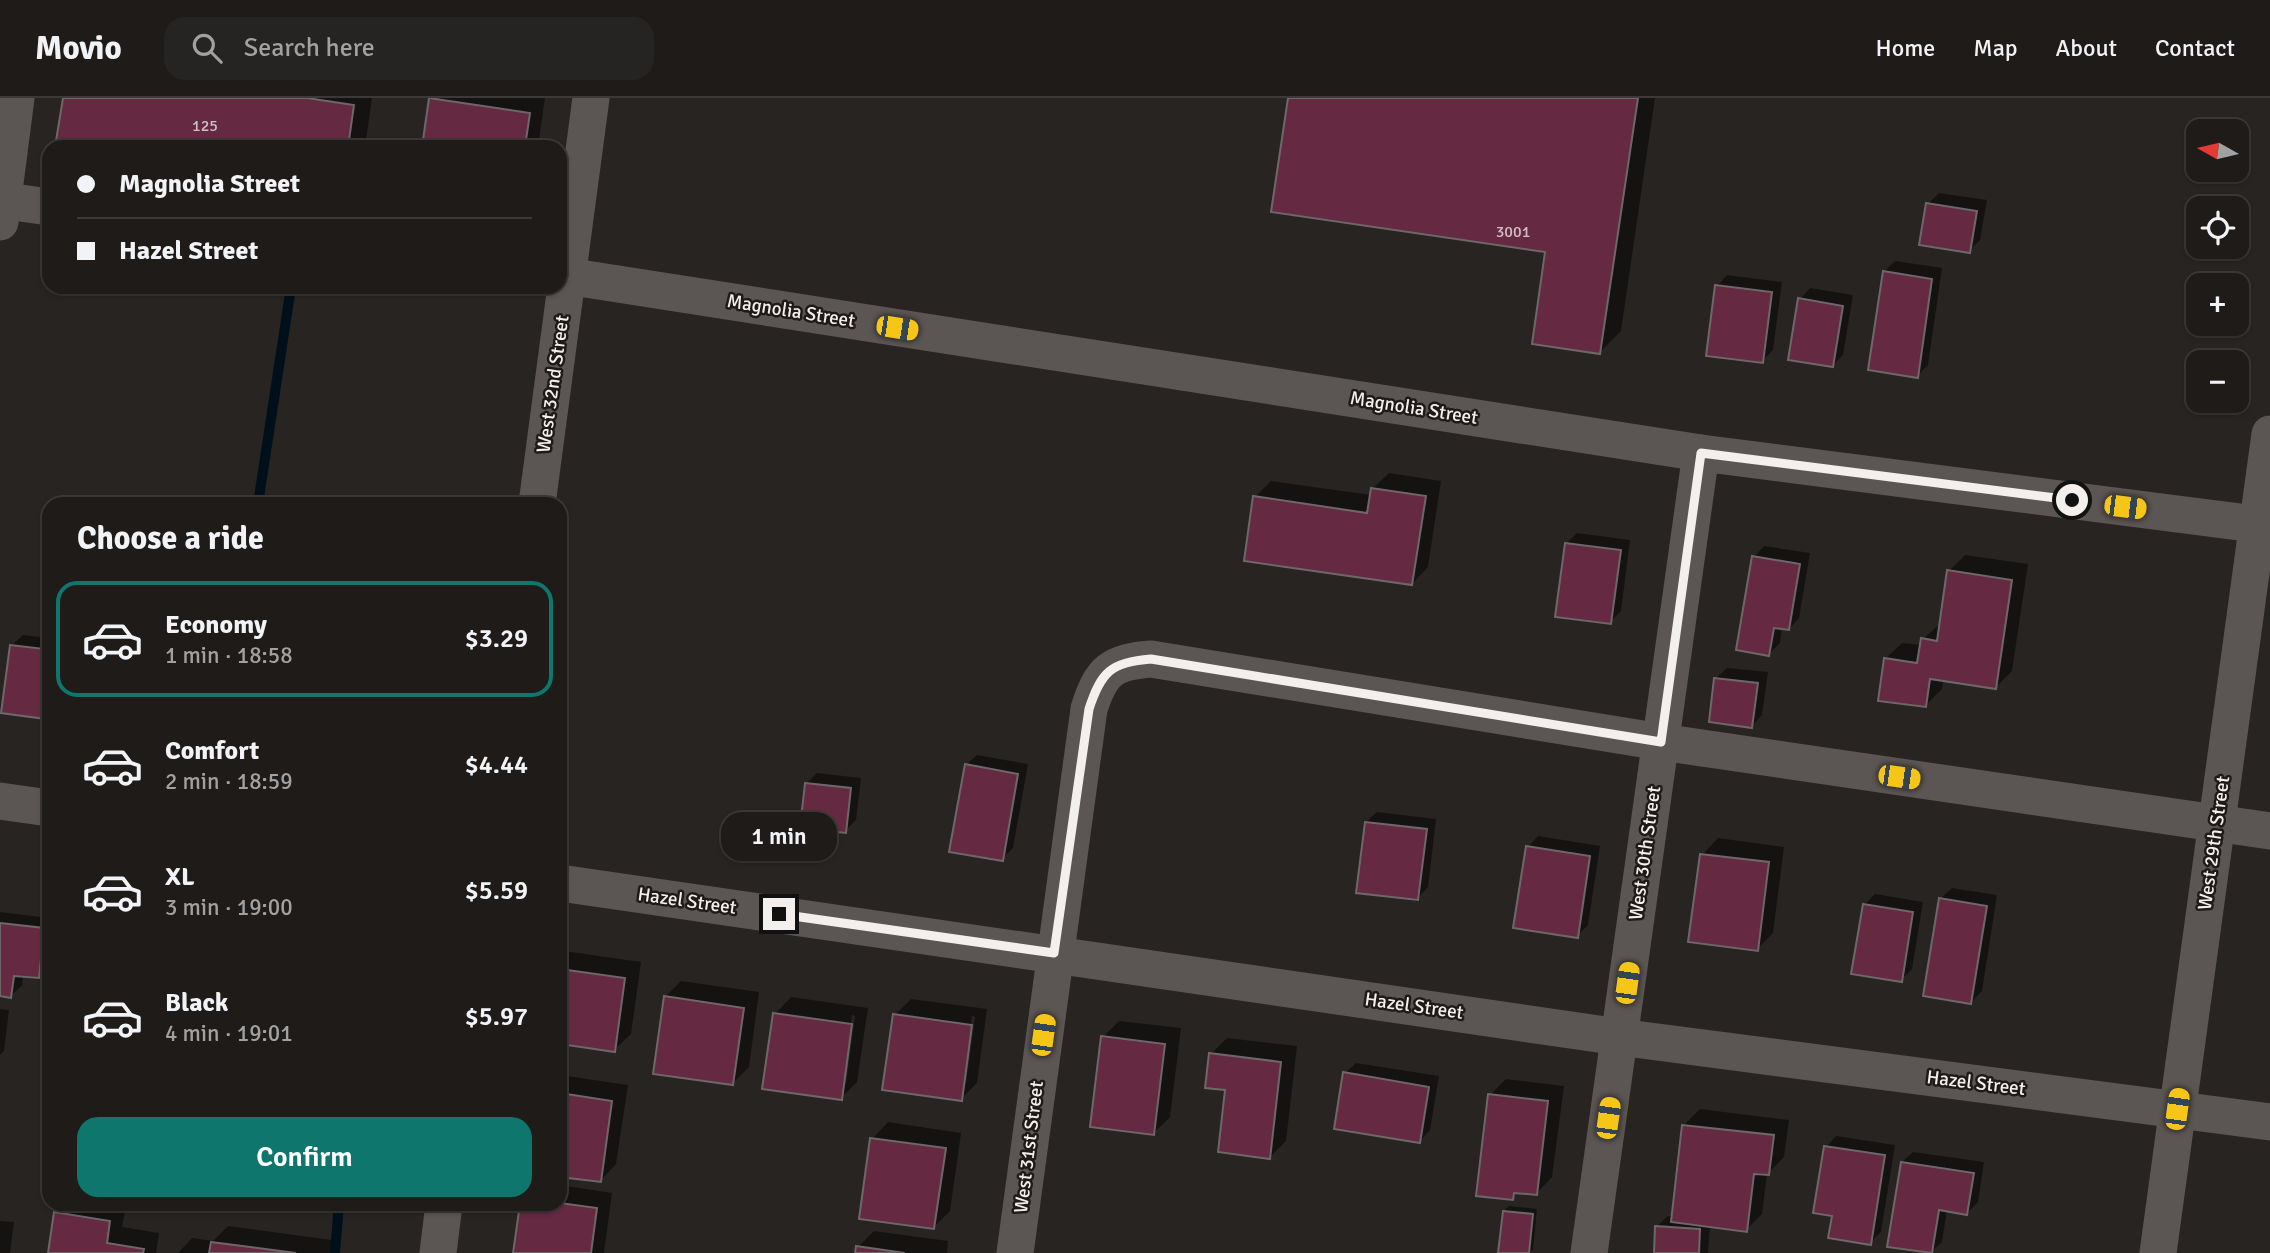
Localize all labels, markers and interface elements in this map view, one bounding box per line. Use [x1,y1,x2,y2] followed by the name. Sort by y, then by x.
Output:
[164,17,654,80] search box
[35,28,122,69] text: Movio
[188,29,226,67] icon: search
[244,32,375,64] text: Search here
[1875,33,1935,63] text: Home
[1973,33,2018,63] text: Map
[2056,33,2117,63] text: About
[2155,33,2235,63] text: Contact
[192,116,218,136] house number: 125
[2186,119,2249,182] north arrow
[2186,119,2249,413] map controls
[119,168,300,200] text: Magnolia Street
[2186,196,2249,259] button: locate
[1496,222,1530,242] house number: 3001
[119,235,258,267] text: Hazel Street
[2186,273,2249,336] button: +
[725,289,857,333] street label: Magnolia Street
[531,313,575,454] street label: West 32nd Street
[875,314,920,342] car
[2186,350,2249,413] button: −
[1348,386,1480,430] street label: Magnolia Street
[2056,484,2088,516] route start
[2103,494,2148,520] car
[77,519,264,558] text: Choose a ride
[81,608,144,671] icon: car
[165,609,267,641] text: Economy
[465,623,528,655] text: $3.29
[165,641,293,670] text: 1 min · 18:58
[81,734,144,797] icon: car
[165,735,259,767] text: Comfort
[465,749,528,781] text: $4.44
[1877,764,1922,790] car
[165,767,293,796] text: 2 min · 18:59
[2193,774,2235,912] street label: West 29th Street
[1624,784,1666,922] street label: West 30th Street
[721,812,837,862] callout: 1 min
[751,822,807,851] text: 1 min
[81,860,144,923] icon: car
[165,861,195,893] text: XL
[465,875,528,907] text: $5.59
[636,882,738,920] street label: Hazel Street
[165,893,293,922] text: 3 min · 19:00
[763,898,795,930] route end
[1614,961,1641,1005] car
[81,986,144,1049] icon: car
[165,987,228,1019] text: Black
[1363,987,1465,1025] street label: Hazel Street
[465,1001,528,1033] text: $5.97
[1030,1013,1057,1057] car
[165,1019,293,1048] text: 4 min · 19:01
[1925,1065,2027,1101] street label: Hazel Street
[1009,1079,1049,1215] street label: West 31st Street
[2164,1087,2191,1131] car
[1595,1096,1622,1140] car
[77,1117,532,1197] button: Confirm

